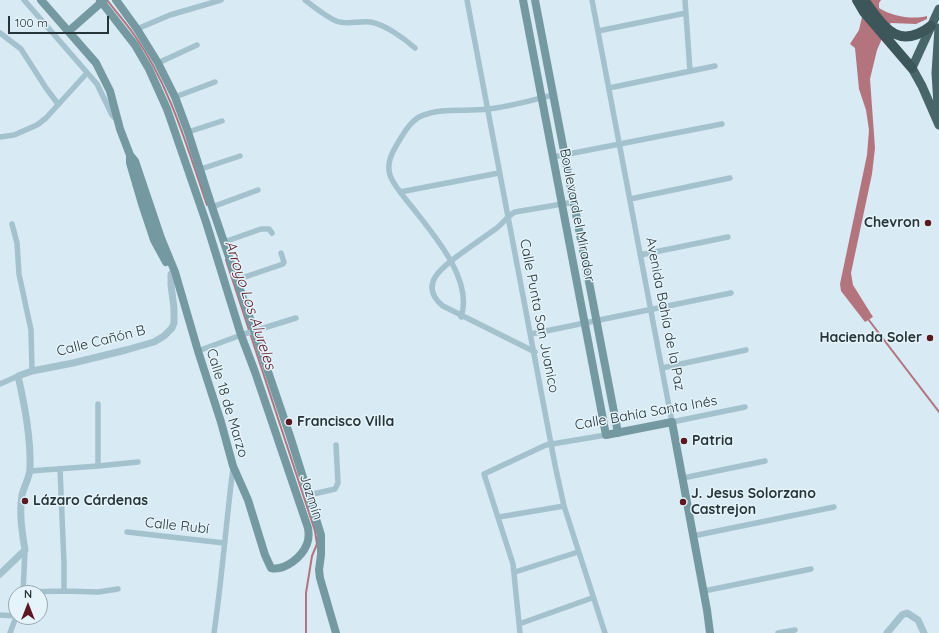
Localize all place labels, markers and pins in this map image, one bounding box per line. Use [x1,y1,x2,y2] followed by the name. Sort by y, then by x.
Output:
[864,215,920,231] place label: Chevron
[923,218,933,228] marker: Chevron
[819,330,922,346] place label: Hacienda Soler
[925,333,935,343] marker: Hacienda Soler
[297,414,394,430] place label: Francisco Villa
[284,417,294,427] marker: Francisco Villa
[692,433,733,449] place label: Patria
[679,436,689,446] marker: Patria
[691,486,816,518] place label: J. Jesus Solorzano Castrejon
[33,493,148,509] place label: Lázaro Cárdenas
[20,496,30,506] marker: Lázaro Cárdenas
[678,497,688,507] marker: J. Jesus Solorzano Castrejon

